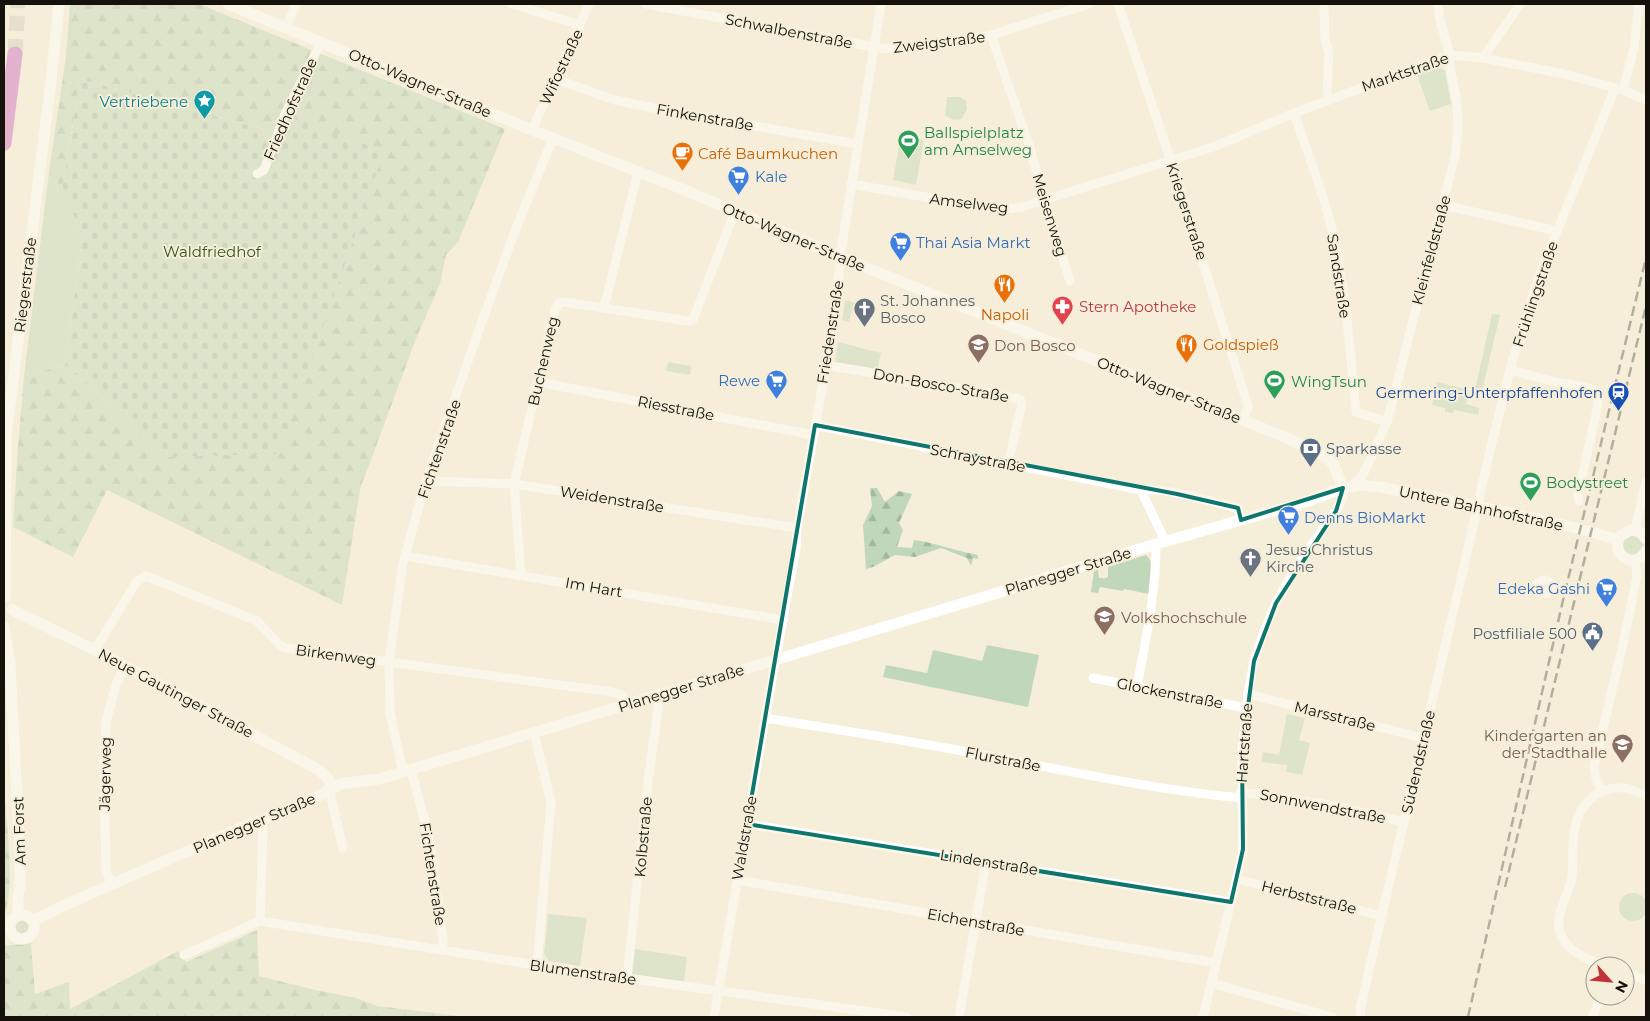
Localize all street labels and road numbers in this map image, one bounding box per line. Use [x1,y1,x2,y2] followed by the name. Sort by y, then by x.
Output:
[724,9,854,53] street label: Schwalbenstraße
[535,26,587,108] street label: Wifostraße
[892,27,986,57] street label: Zweigstraße
[346,44,494,122] street label: Otto-Wagner-Straße
[1359,48,1451,96] street label: Marktstraße
[259,55,321,163] street label: Friedhofstraße
[655,99,755,135] street label: Finkenstraße
[1162,160,1212,262] street label: Kriegerstraße
[1028,171,1072,259] street label: Meisenweg
[928,189,1010,217] street label: Amselweg
[1407,193,1455,307] street label: Kleinfeldstraße
[720,198,868,276] street label: Otto-Wagner-Straße
[1323,232,1355,320] street label: Sandstraße
[10,236,40,334] street label: Riegerstraße
[1508,239,1562,349] street label: Frühlingstraße
[812,279,848,385] street label: Friedenstraße
[523,314,563,408] street label: Buchenweg
[1094,352,1244,428] street label: Otto-Wagner-Straße
[872,364,1010,406] street label: Don-Bosco-Straße
[636,391,716,425] street label: Riesstraße
[413,397,465,501] street label: Fichtenstraße
[929,439,1027,477] street label: Schraystraße
[559,481,665,517] street label: Weidenstraße
[1397,481,1565,535] street label: Untere Bahnhofstraße
[1003,543,1133,599] street label: Planegger Straße
[564,573,624,601] street label: Im Hart
[294,640,378,670] street label: Birkenweg
[95,644,257,742] street label: Neue Gautinger Straße
[616,660,746,716] street label: Planegger Straße
[1115,673,1225,713] street label: Glockenstraße
[1292,697,1378,735] street label: Marsstraße
[1232,702,1256,784] street label: Hartstraße
[1397,708,1439,816] street label: Südendstraße
[95,737,115,812] street label: Jägerweg
[964,742,1042,776] street label: Flurstraße
[1258,784,1388,828] street label: Sonnwendstraße
[190,789,318,857] street label: Planegger Straße
[727,794,761,882] street label: Waldstraße
[8,796,30,866] street label: Am Forst
[630,796,656,878] street label: Kolbstraße
[416,821,450,927] street label: Fichtenstraße
[939,845,1039,879] street label: Lindenstraße
[1259,876,1359,918] street label: Herbststraße
[926,904,1026,940] street label: Eichenstraße
[529,955,637,989] street label: Blumenstraße

